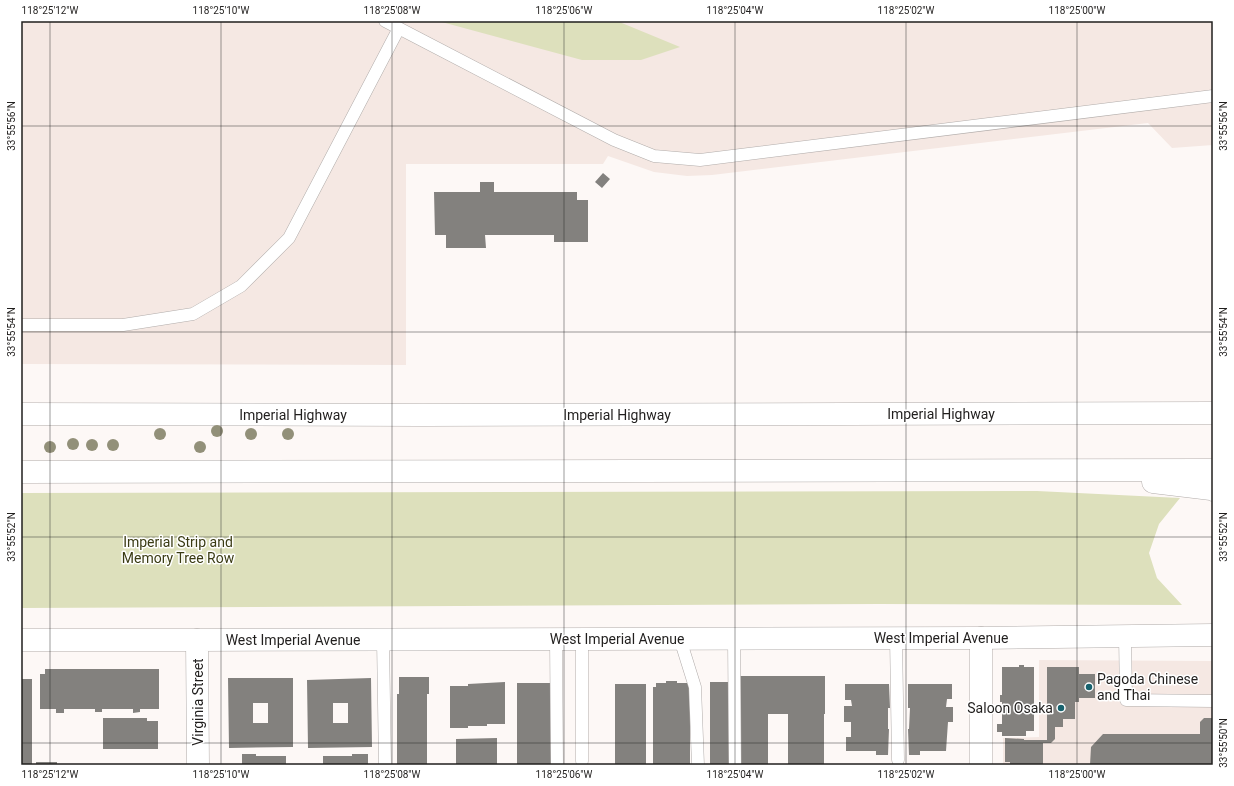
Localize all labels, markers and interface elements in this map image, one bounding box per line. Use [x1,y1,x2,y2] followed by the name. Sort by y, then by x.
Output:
[22,5,79,16] text: 118°25'12"W
[193,5,250,16] text: 118°25'10"W
[364,5,421,16] text: 118°25'08"W
[536,5,593,16] text: 118°25'06"W
[707,5,764,16] text: 118°25'04"W
[878,5,935,16] text: 118°25'02"W
[1049,5,1106,16] text: 118°25'00"W
[6,101,17,151] text: 33°55'56"N
[1218,101,1229,151] text: 33°55'56"N
[6,307,17,357] text: 33°55'54"N
[1218,307,1229,357] text: 33°55'54"N
[887,406,995,422] street label: Imperial Highway
[239,407,347,423] street label: Imperial Highway
[563,407,671,423] street label: Imperial Highway
[6,512,17,562] text: 33°55'52"N
[1218,512,1229,562] text: 33°55'52"N
[122,534,235,566] park label: Imperial Strip and Memory Tree Row
[874,630,1008,646] street label: West Imperial Avenue
[550,631,684,647] street label: West Imperial Avenue
[226,632,360,648] street label: West Imperial Avenue
[190,658,206,746] street label: Virginia Street
[1097,671,1198,703] place label: Pagoda Chinese and Thai
[1084,682,1094,692] marker: Pagoda Chinese and Thai
[967,700,1053,716] place label: Saloon Osaka
[1056,703,1066,713] marker: Saloon Osaka
[1218,718,1229,768] text: 33°55'50"N
[22,769,79,780] text: 118°25'12"W
[193,769,250,780] text: 118°25'10"W
[364,769,421,780] text: 118°25'08"W
[536,769,593,780] text: 118°25'06"W
[707,769,764,780] text: 118°25'04"W
[878,769,935,780] text: 118°25'02"W
[1049,769,1106,780] text: 118°25'00"W

